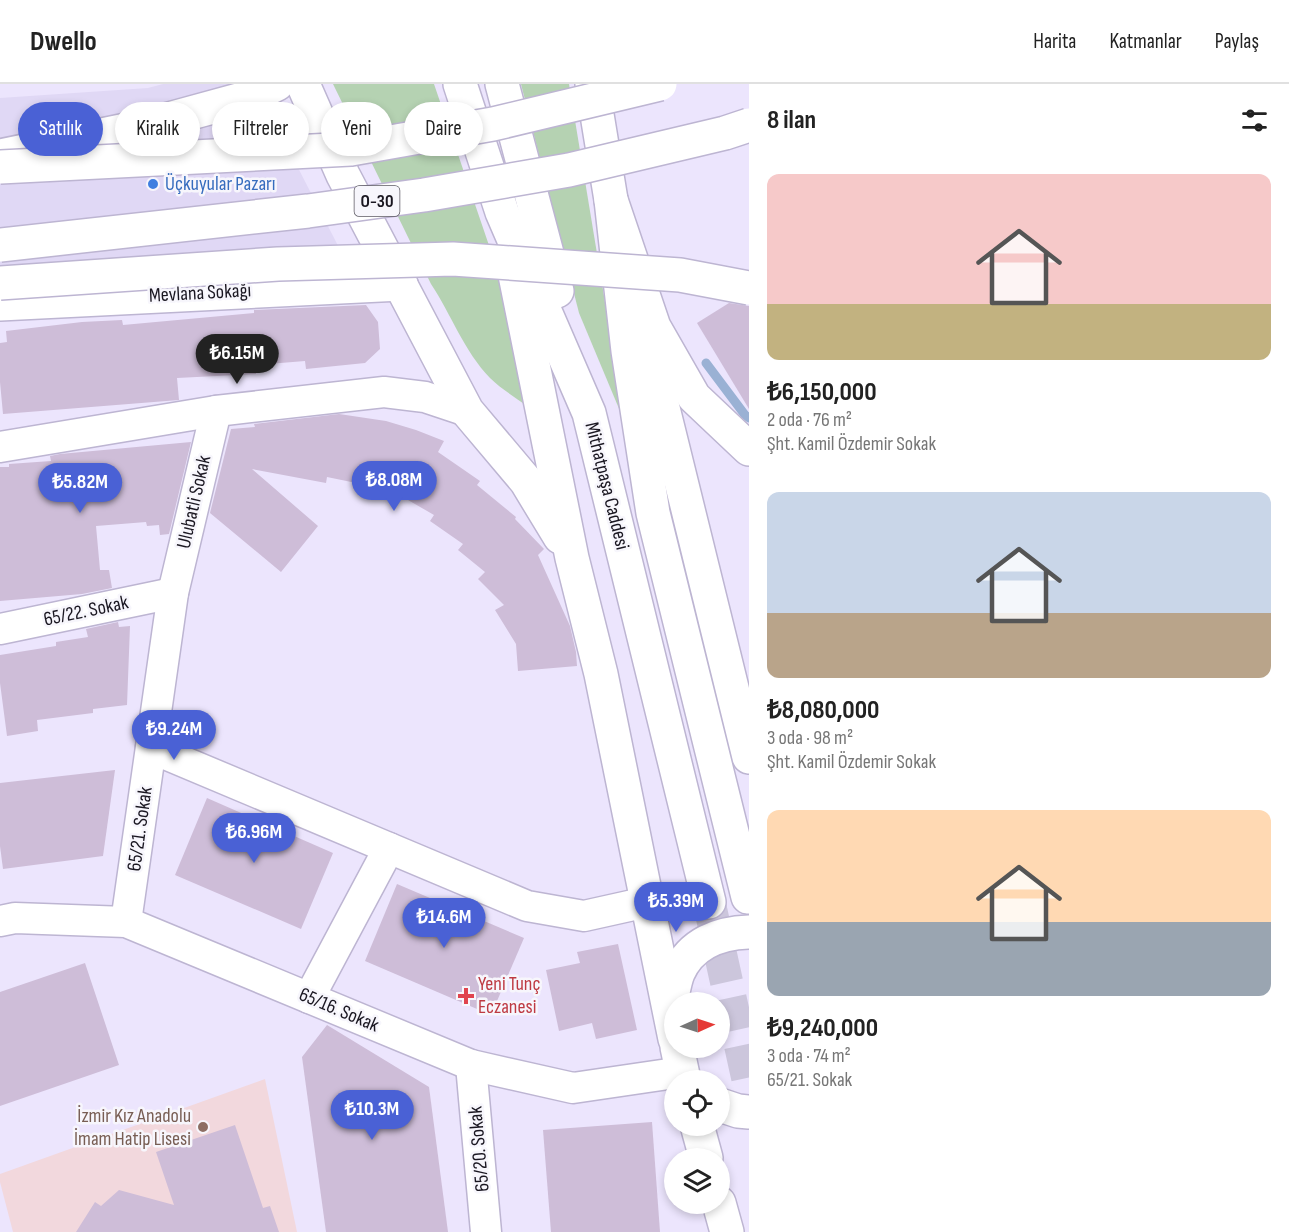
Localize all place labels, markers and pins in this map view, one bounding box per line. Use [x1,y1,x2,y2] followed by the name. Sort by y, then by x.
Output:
[165,172,276,196] place label: Üçkuyular Pazarı
[146,177,160,191] marker: Üçkuyular Pazarı
[188,334,286,385] pin: ₺6.15M
[345,461,443,512] pin: ₺8.08M
[31,463,129,514] pin: ₺5.82M
[125,710,223,761] pin: ₺9.24M
[205,813,303,864] pin: ₺6.96M
[627,882,725,933] pin: ₺5.39M
[395,898,493,949] pin: ₺14.6M
[478,972,540,1019] place label: Yeni Tunç Eczanesi
[459,989,473,1003] marker: Yeni Tunç Eczanesi
[323,1090,421,1141] pin: ₺10.3M
[74,1104,191,1151] place label: İzmir Kız Anadolu İmam Hatip Lisesi
[196,1120,210,1134] marker: İzmir Kız Anadolu İmam Hatip Lisesi

